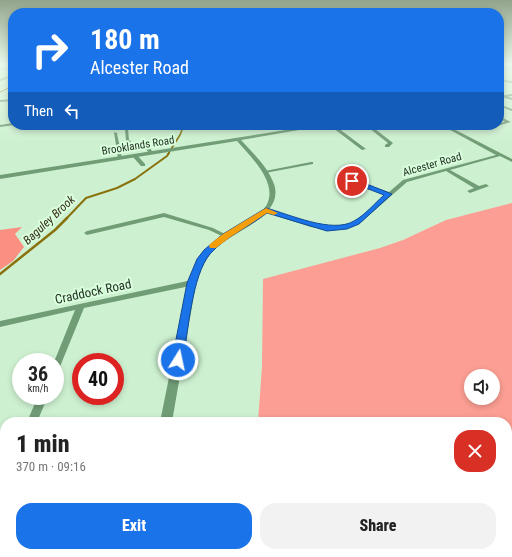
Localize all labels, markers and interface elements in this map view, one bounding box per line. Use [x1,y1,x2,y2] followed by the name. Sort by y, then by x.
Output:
[90,23,160,56] text: 180 m
[24,24,76,76] icon: right
[90,57,189,78] text: Alcester Road
[61,100,83,122] icon: left
[24,102,53,120] text: Then
[101,133,175,158] street label: Brooklands Road
[401,150,463,179] street label: Alcester Road
[335,164,369,198] pin
[341,170,363,192] icon: arrive
[20,192,78,248] water label: Baguley Brook
[54,276,133,307] street label: Craddock Road
[157,339,199,381] position arrow
[72,353,124,405] speed limit sign: 40
[28,362,48,386] text: 36
[464,369,500,405] map controls
[464,369,500,405] button: sound
[28,383,48,394] text: km/h
[16,430,70,458] text: 1 min
[454,430,496,472] button: close
[16,459,86,474] text: 370 m · 09:16
[16,503,252,549] button: Exit
[260,503,496,549] button: Share

